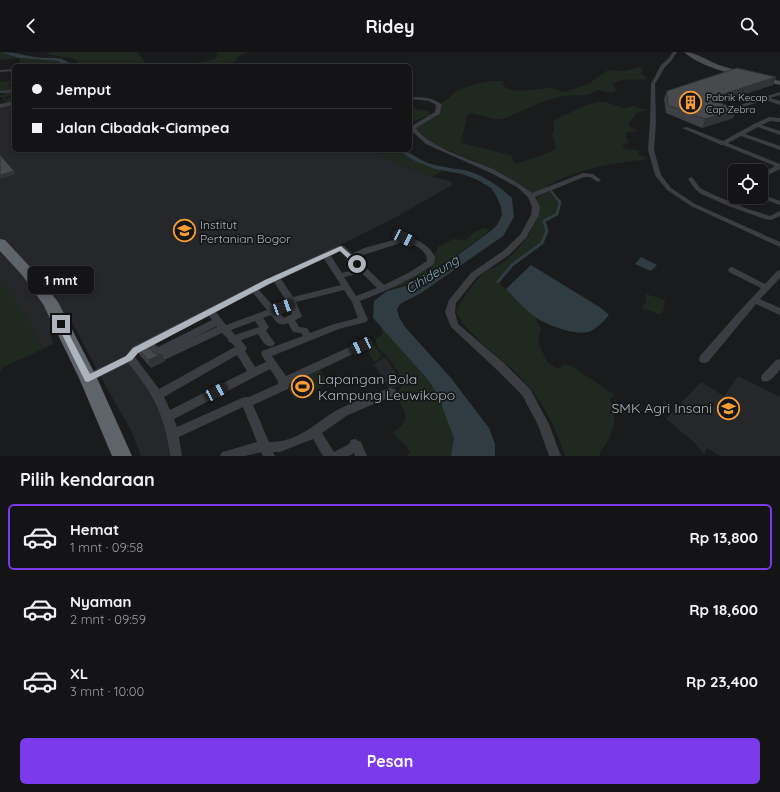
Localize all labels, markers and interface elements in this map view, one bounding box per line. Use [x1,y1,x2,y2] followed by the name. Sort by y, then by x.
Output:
[20,15,42,37] icon: back
[365,15,415,38] text: Ridey
[738,15,760,37] icon: search
[56,80,111,99] text: Jemput
[678,90,704,116] building icon: Pabrik Kecap Cap Zebra
[706,91,768,116] place label: Pabrik Kecap Cap Zebra
[56,118,229,137] text: Jalan Cibadak-Ciampea
[728,164,768,204] map controls
[728,164,768,204] button: locate
[200,217,291,246] place label: Institut Pertanian Bogor
[172,218,198,244] school or university icon: Institut Pertanian Bogor
[391,227,417,249] car
[402,251,462,297] water label: Cihideung
[348,255,366,273] route start
[28,266,94,294] callout: 1 mnt
[44,272,78,288] text: 1 mnt
[270,297,296,317] car
[52,315,70,333] route end
[348,335,374,357] car
[318,370,455,404] place label: Lapangan Bola Kampung Leuwikopo
[290,374,316,400] sports icon: Lapangan Bola Kampung Leuwikopo
[203,381,229,403] car
[715,395,741,421] school or university icon: SMK Agri Insani
[611,399,712,417] place label: SMK Agri Insani
[20,468,155,491] text: Pilih kendaraan
[22,519,58,555] icon: car
[70,520,119,539] text: Hemat
[689,528,758,547] text: Rp 13,800
[70,539,143,555] text: 1 mnt · 09:58
[22,591,58,627] icon: car
[70,592,131,611] text: Nyaman
[689,600,758,619] text: Rp 18,600
[70,611,146,627] text: 2 mnt · 09:59
[22,663,58,699] icon: car
[70,664,88,683] text: XL
[686,672,758,691] text: Rp 23,400
[70,683,144,699] text: 3 mnt · 10:00
[20,738,760,784] button: Pesan

